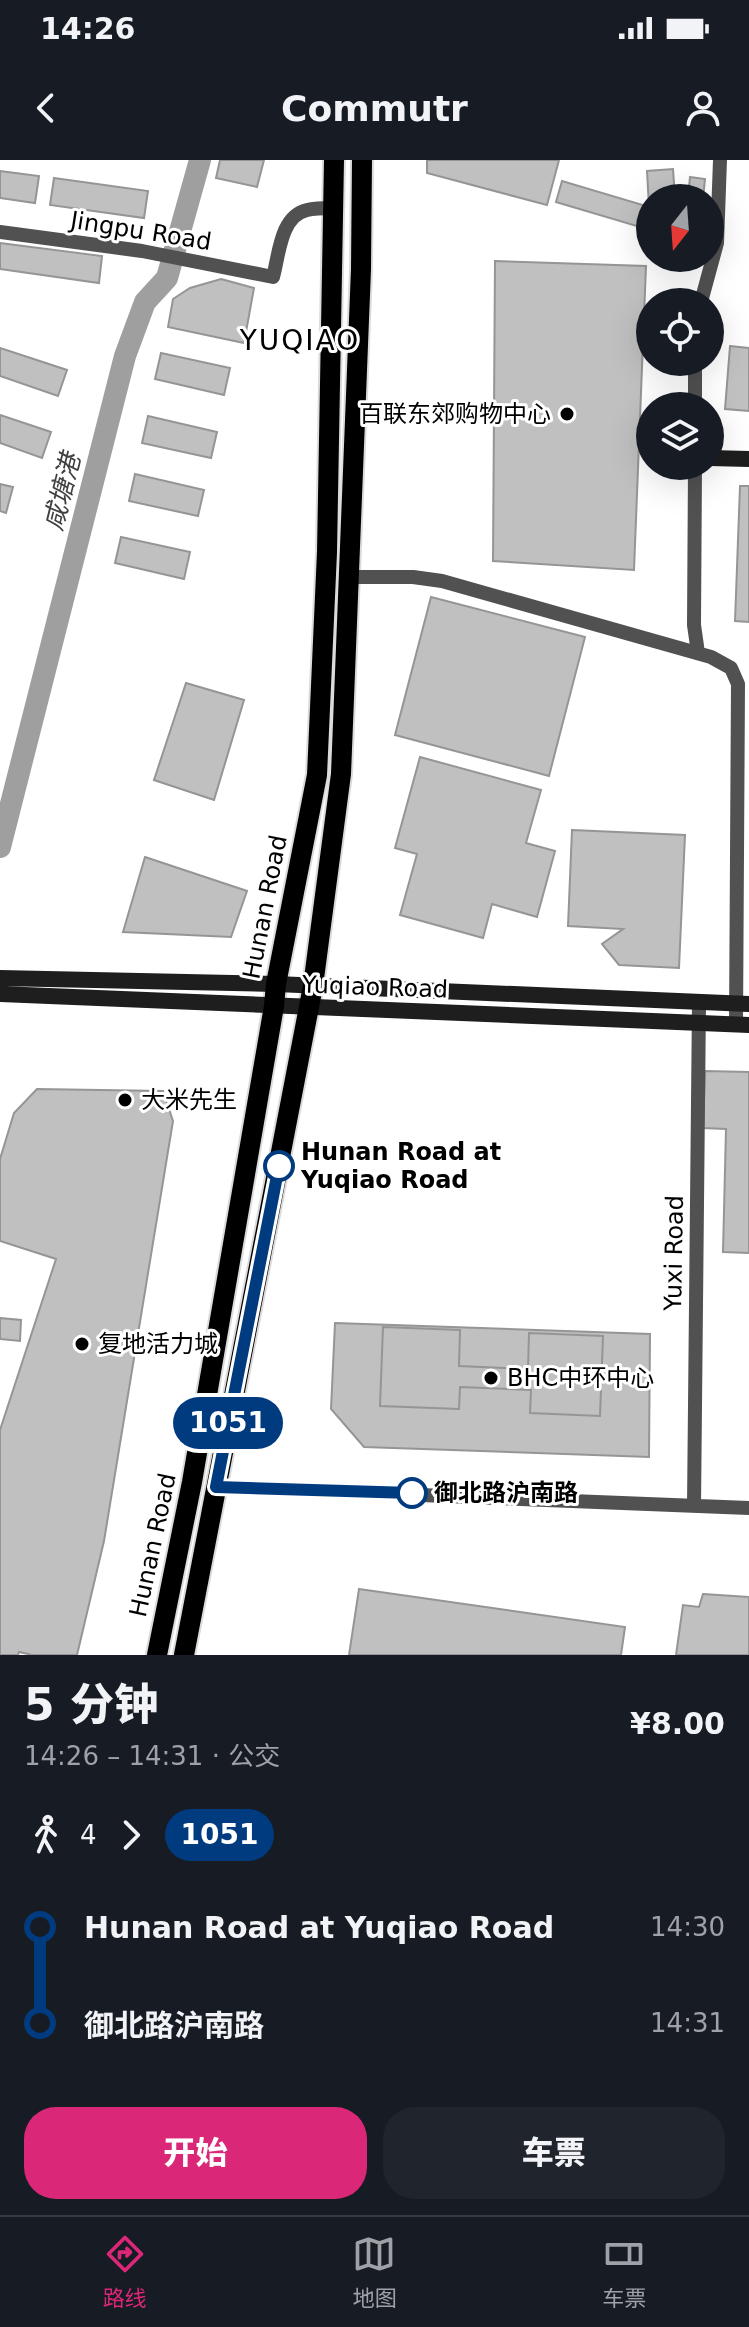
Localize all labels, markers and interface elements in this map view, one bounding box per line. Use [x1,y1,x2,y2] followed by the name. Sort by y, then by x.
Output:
[40,11,136,46] text: 14:26
[24,86,68,130] icon: back
[681,86,725,130] icon: person
[281,88,468,129] text: Commutr
[636,184,724,272] north arrow
[636,184,724,480] map controls
[66,206,214,256] street label: Jingpu Road
[636,288,724,376] button: locate
[239,324,360,357] district label: YUQIAO
[636,392,724,480] button: layers
[359,400,551,428] place label: 百联东郊购物中心
[558,405,576,423] marker: 百联东郊购物中心
[38,447,87,533] water label: 咸塘港
[237,833,293,981] street label: Hunan Road
[300,970,449,1004] street label: Yuqiao Road
[141,1086,237,1114] place label: 大米先生
[116,1091,134,1109] marker: 大米先生
[300,1138,501,1194] place label: Hunan Road at Yuqiao Road
[264,1151,294,1181] marker: Hunan Road at Yuqiao Road
[659,1195,689,1312] street label: Yuxi Road
[98,1330,218,1358] place label: 复地活力城
[73,1335,91,1353] marker: 复地活力城
[507,1364,654,1392] place label: BHC中环中心
[482,1369,500,1387] marker: BHC中环中心
[172,1397,284,1449] line badge: 1051
[189,1406,267,1439] text: 1051
[124,1471,182,1619] street label: Hunan Road
[397,1478,427,1508] marker: 御北路沪南路
[434,1479,578,1507] place label: 御北路沪南路
[24,1679,158,1730] text: 5 分钟
[630,1706,725,1741] text: ¥8.00
[24,1741,280,1771] text: 14:26 – 14:31 · 公交
[24,1813,68,1857] icon: walk
[109,1813,153,1857] icon: forward
[181,1818,258,1851] text: 1051
[80,1820,97,1850] text: 4
[84,1910,554,1945] text: Hunan Road at Yuqiao Road
[650,1912,725,1942] text: 14:30
[84,2008,264,2043] text: 御北路沪南路
[650,2008,725,2038] text: 14:31
[24,2107,367,2199] button: 开始
[383,2107,725,2199] button: 车票
[103,2232,147,2312] tab: 路线
[352,2232,396,2312] tab: 地图
[602,2232,646,2312] tab: 车票

